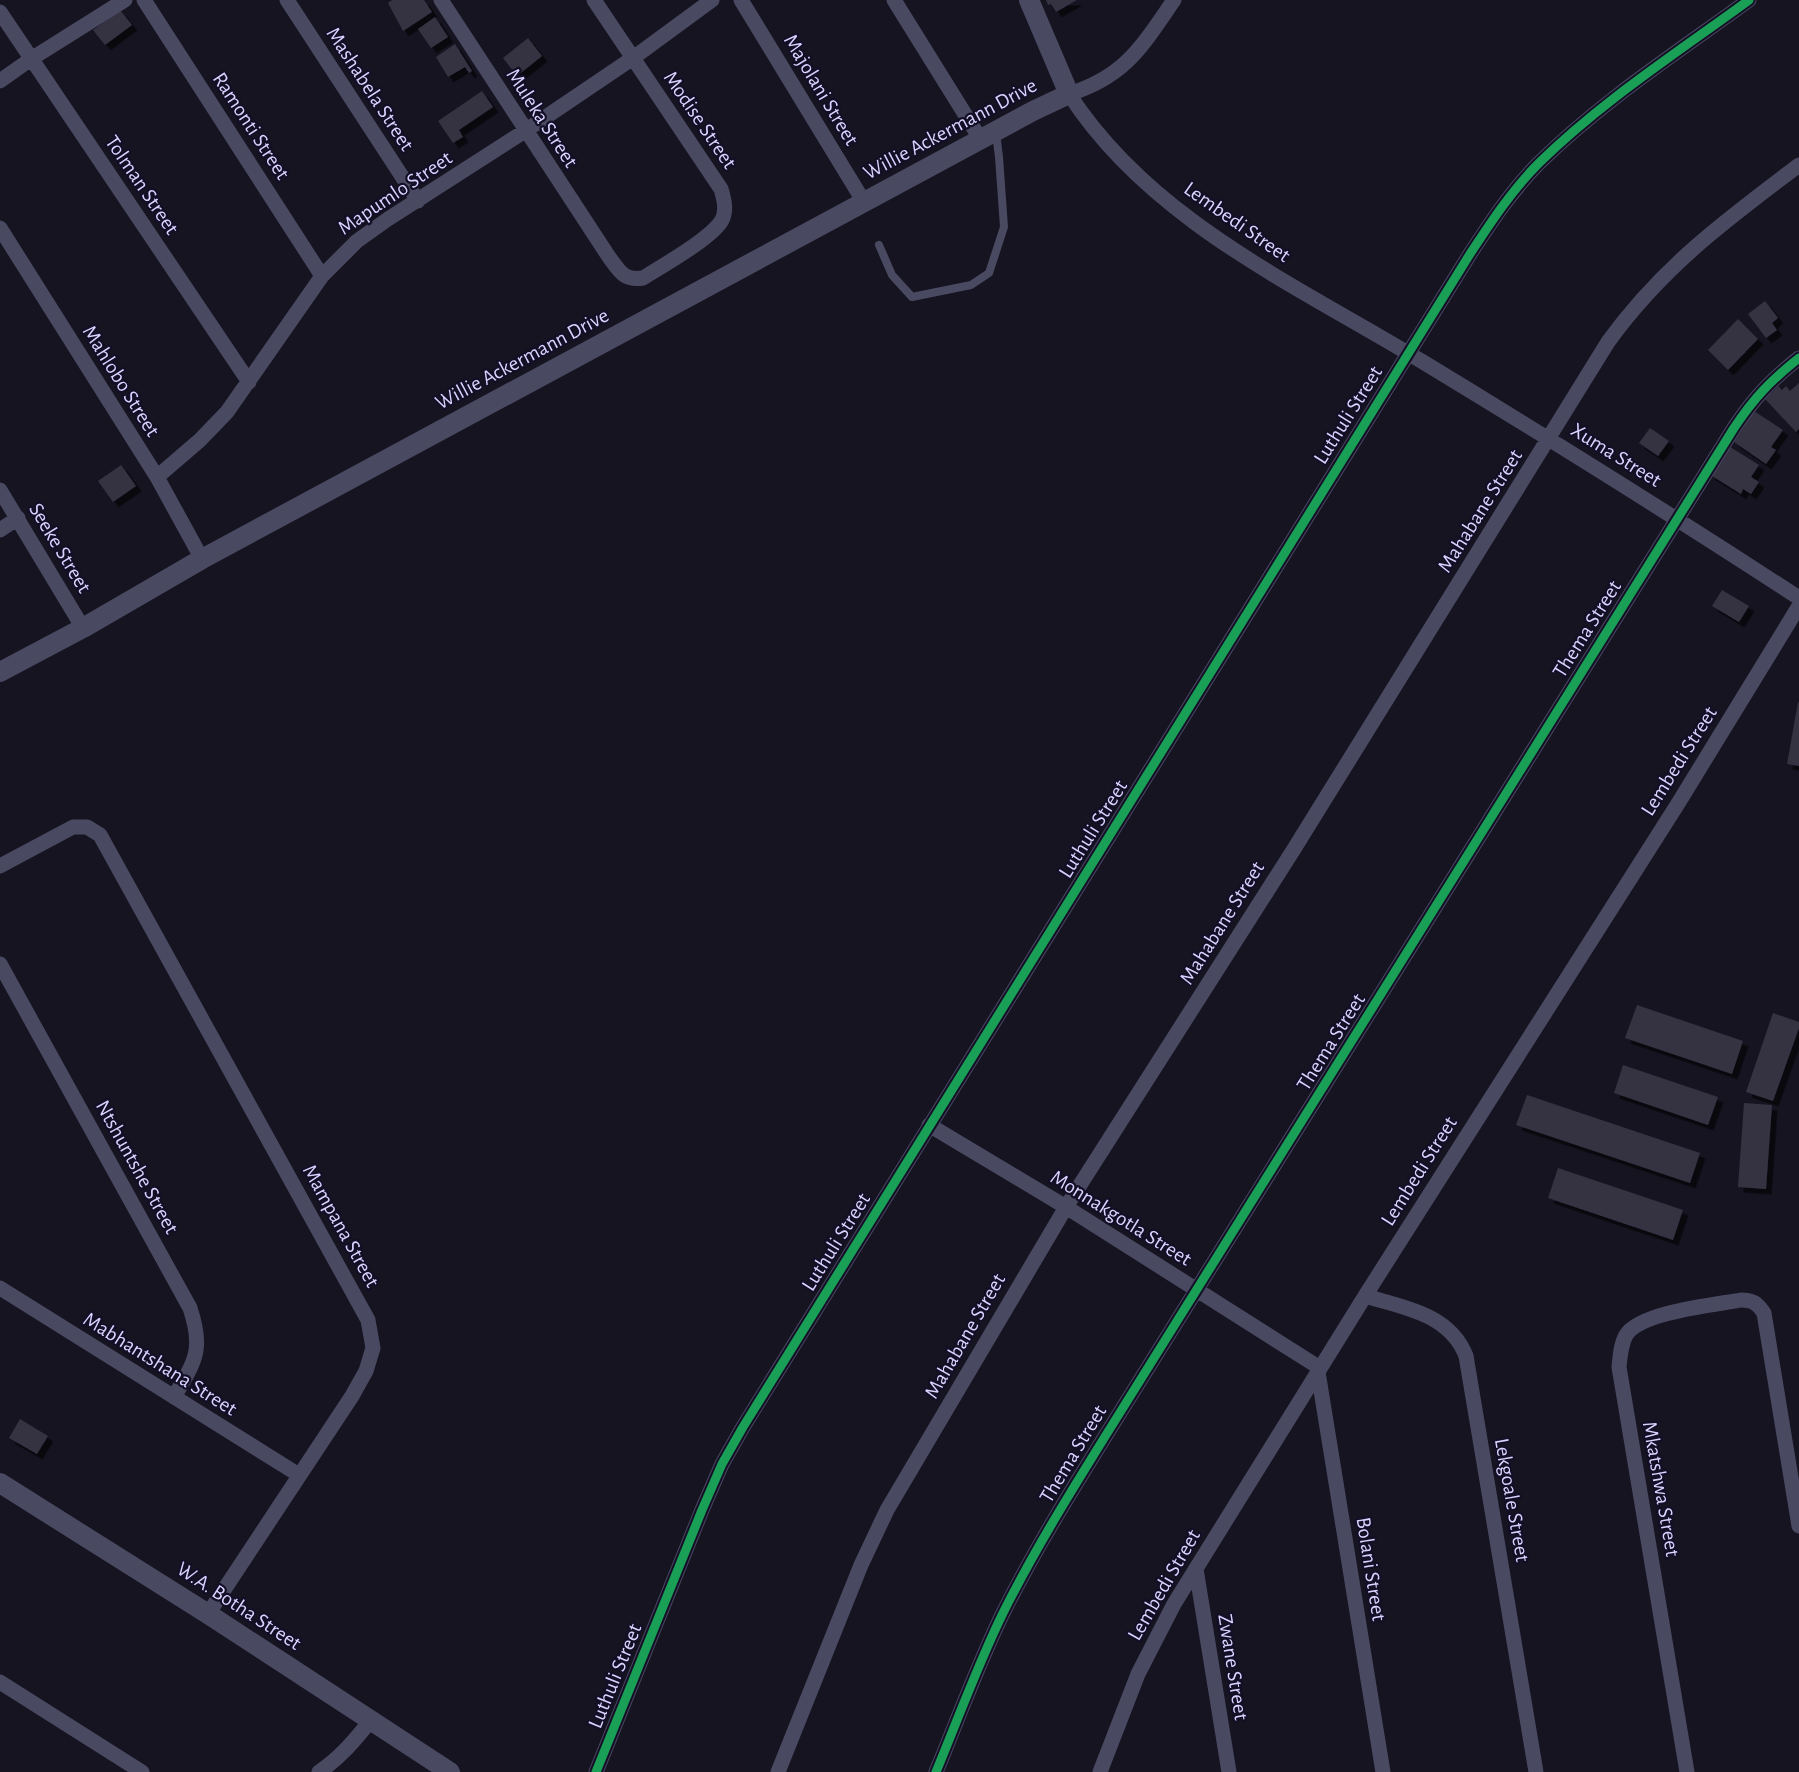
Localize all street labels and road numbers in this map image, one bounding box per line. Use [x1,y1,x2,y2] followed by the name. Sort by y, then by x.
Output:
[322,23,418,155] street label: Mashabela Street
[780,31,862,149] street label: Majolani Street
[502,65,582,172] street label: Muleka Street
[660,67,740,173] street label: Modise Street
[209,69,294,184] street label: Ramonti Street
[860,74,1040,184] street label: Willie Ackermann Drive
[101,132,183,239] street label: Tolman Street
[334,147,456,239] street label: Mapumlo Street
[1180,178,1294,266] street label: Lembedi Street
[432,304,612,414] street label: Willie Ackermann Drive
[79,322,164,440] street label: Mahlobo Street
[1310,362,1386,468] street label: Luthuli Street
[1567,419,1665,491] street label: Xuma Street
[1434,446,1526,576] street label: Mahabane Street
[25,499,95,597] street label: Seeke Street
[1549,577,1625,681] street label: Thema Street
[1637,702,1721,819] street label: Lembedi Street
[1055,776,1131,882] street label: Luthuli Street
[1176,858,1268,988] street label: Mahabane Street
[1293,990,1369,1094] street label: Thema Street
[92,1097,182,1237] street label: Ntshuntshe Street
[1377,1112,1461,1229] street label: Lembedi Street
[299,1161,383,1291] street label: Mampana Street
[1047,1166,1195,1270] street label: Monnakgotla Street
[798,1189,874,1295] street label: Luthuli Street
[921,1270,1009,1402] street label: Mahabane Street
[80,1308,241,1420] street label: Mabhantshana Street
[1036,1401,1111,1507] street label: Thema Street
[1639,1420,1683,1558] street label: Mkatshwa Street
[1491,1436,1533,1564] street label: Lekgoale Street
[1352,1516,1390,1623] street label: Bolani Street
[1124,1526,1204,1644] street label: Lembedi Street
[173,1558,305,1654] street label: W.A. Botha Street
[1214,1612,1252,1722] street label: Zwane Street
[584,1620,646,1731] street label: Luthuli Street

